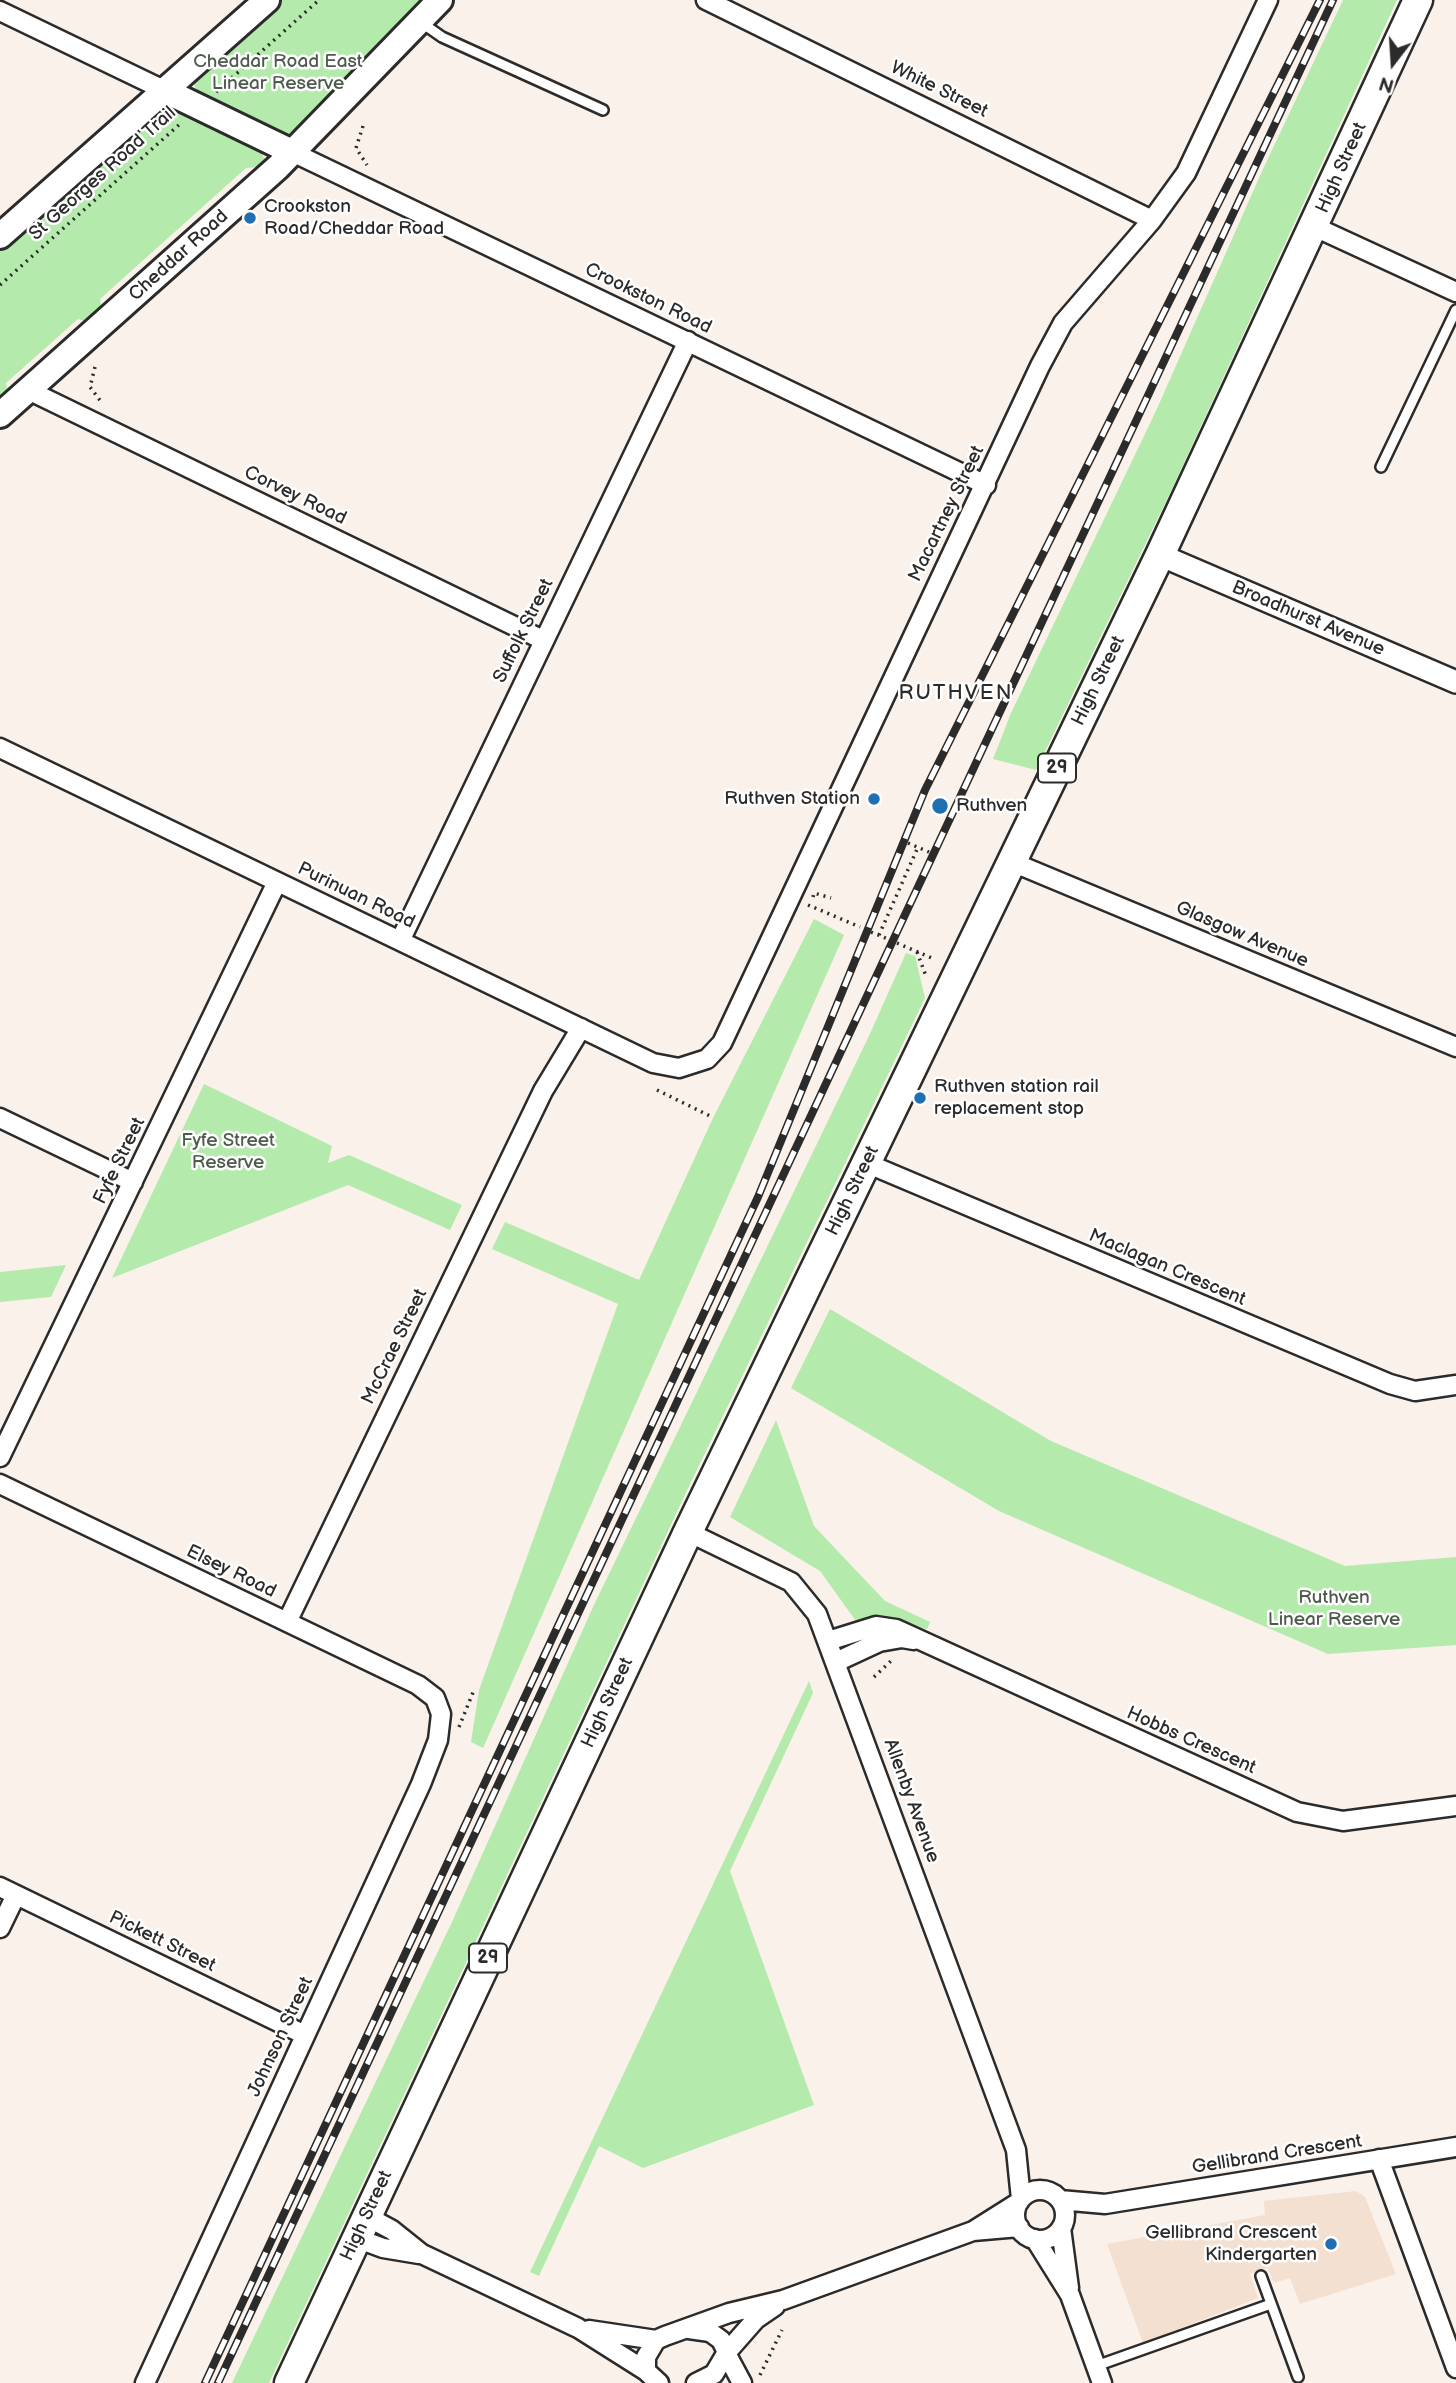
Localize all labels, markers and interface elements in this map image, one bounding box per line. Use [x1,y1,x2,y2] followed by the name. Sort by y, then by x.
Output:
[1358,28,1428,98] north arrow
[193,51,363,95] park label: Cheddar Road East Linear Reserve
[887,57,991,123] street label: White Street
[1377,70,1397,97] text: N
[25,102,181,246] street label: St Georges Road Trail
[1312,119,1372,217] street label: High Street
[264,196,444,240] place label: Crookston Road/Cheddar Road
[125,205,233,307] street label: Cheddar Road
[242,210,258,226] marker: Crookston Road/Cheddar Road
[581,258,715,340] street label: Crookston Road
[904,442,990,586] street label: Macartney Street
[240,461,350,531] street label: Corvey Road
[489,575,559,687] street label: Suffolk Street
[1228,576,1388,662] street label: Broadhurst Avenue
[1067,632,1131,730] street label: High Street
[899,681,1013,707] district label: RUTHVEN
[1038,754,1076,782] road number: 29
[724,788,860,810] place label: Ruthven Station
[866,791,882,807] marker: Ruthven Station
[956,795,1027,817] place label: Ruthven
[930,796,950,816] marker: Ruthven
[294,858,418,934] street label: Purinuan Road
[1172,897,1312,973] street label: Glasgow Avenue
[934,1076,1099,1120] place label: Ruthven station rail replacement stop
[912,1090,928,1106] marker: Ruthven station rail replacement stop
[89,1114,151,1208] street label: Fyfe Street
[181,1130,275,1174] park label: Fyfe Street Reserve
[821,1142,885,1240] street label: High Street
[1085,1225,1249,1311] street label: Maclagan Crescent
[357,1285,433,1409] street label: McCrae Street
[182,1541,280,1603] street label: Elsey Road
[1268,1587,1400,1631] park label: Ruthven Linear Reserve
[577,1654,639,1752] street label: High Street
[1123,1702,1259,1780] street label: Hobbs Crescent
[878,1736,944,1866] street label: Allenby Avenue
[105,1906,219,1978] street label: Pickett Street
[469,1944,507,1972] road number: 29
[243,1973,319,2101] street label: Johnson Street
[1190,2130,1364,2180] street label: Gellibrand Crescent
[336,2167,398,2265] street label: High Street
[1145,2222,1317,2266] place label: Gellibrand Crescent Kindergarten
[1323,2236,1339,2252] marker: Gellibrand Crescent Kindergarten

